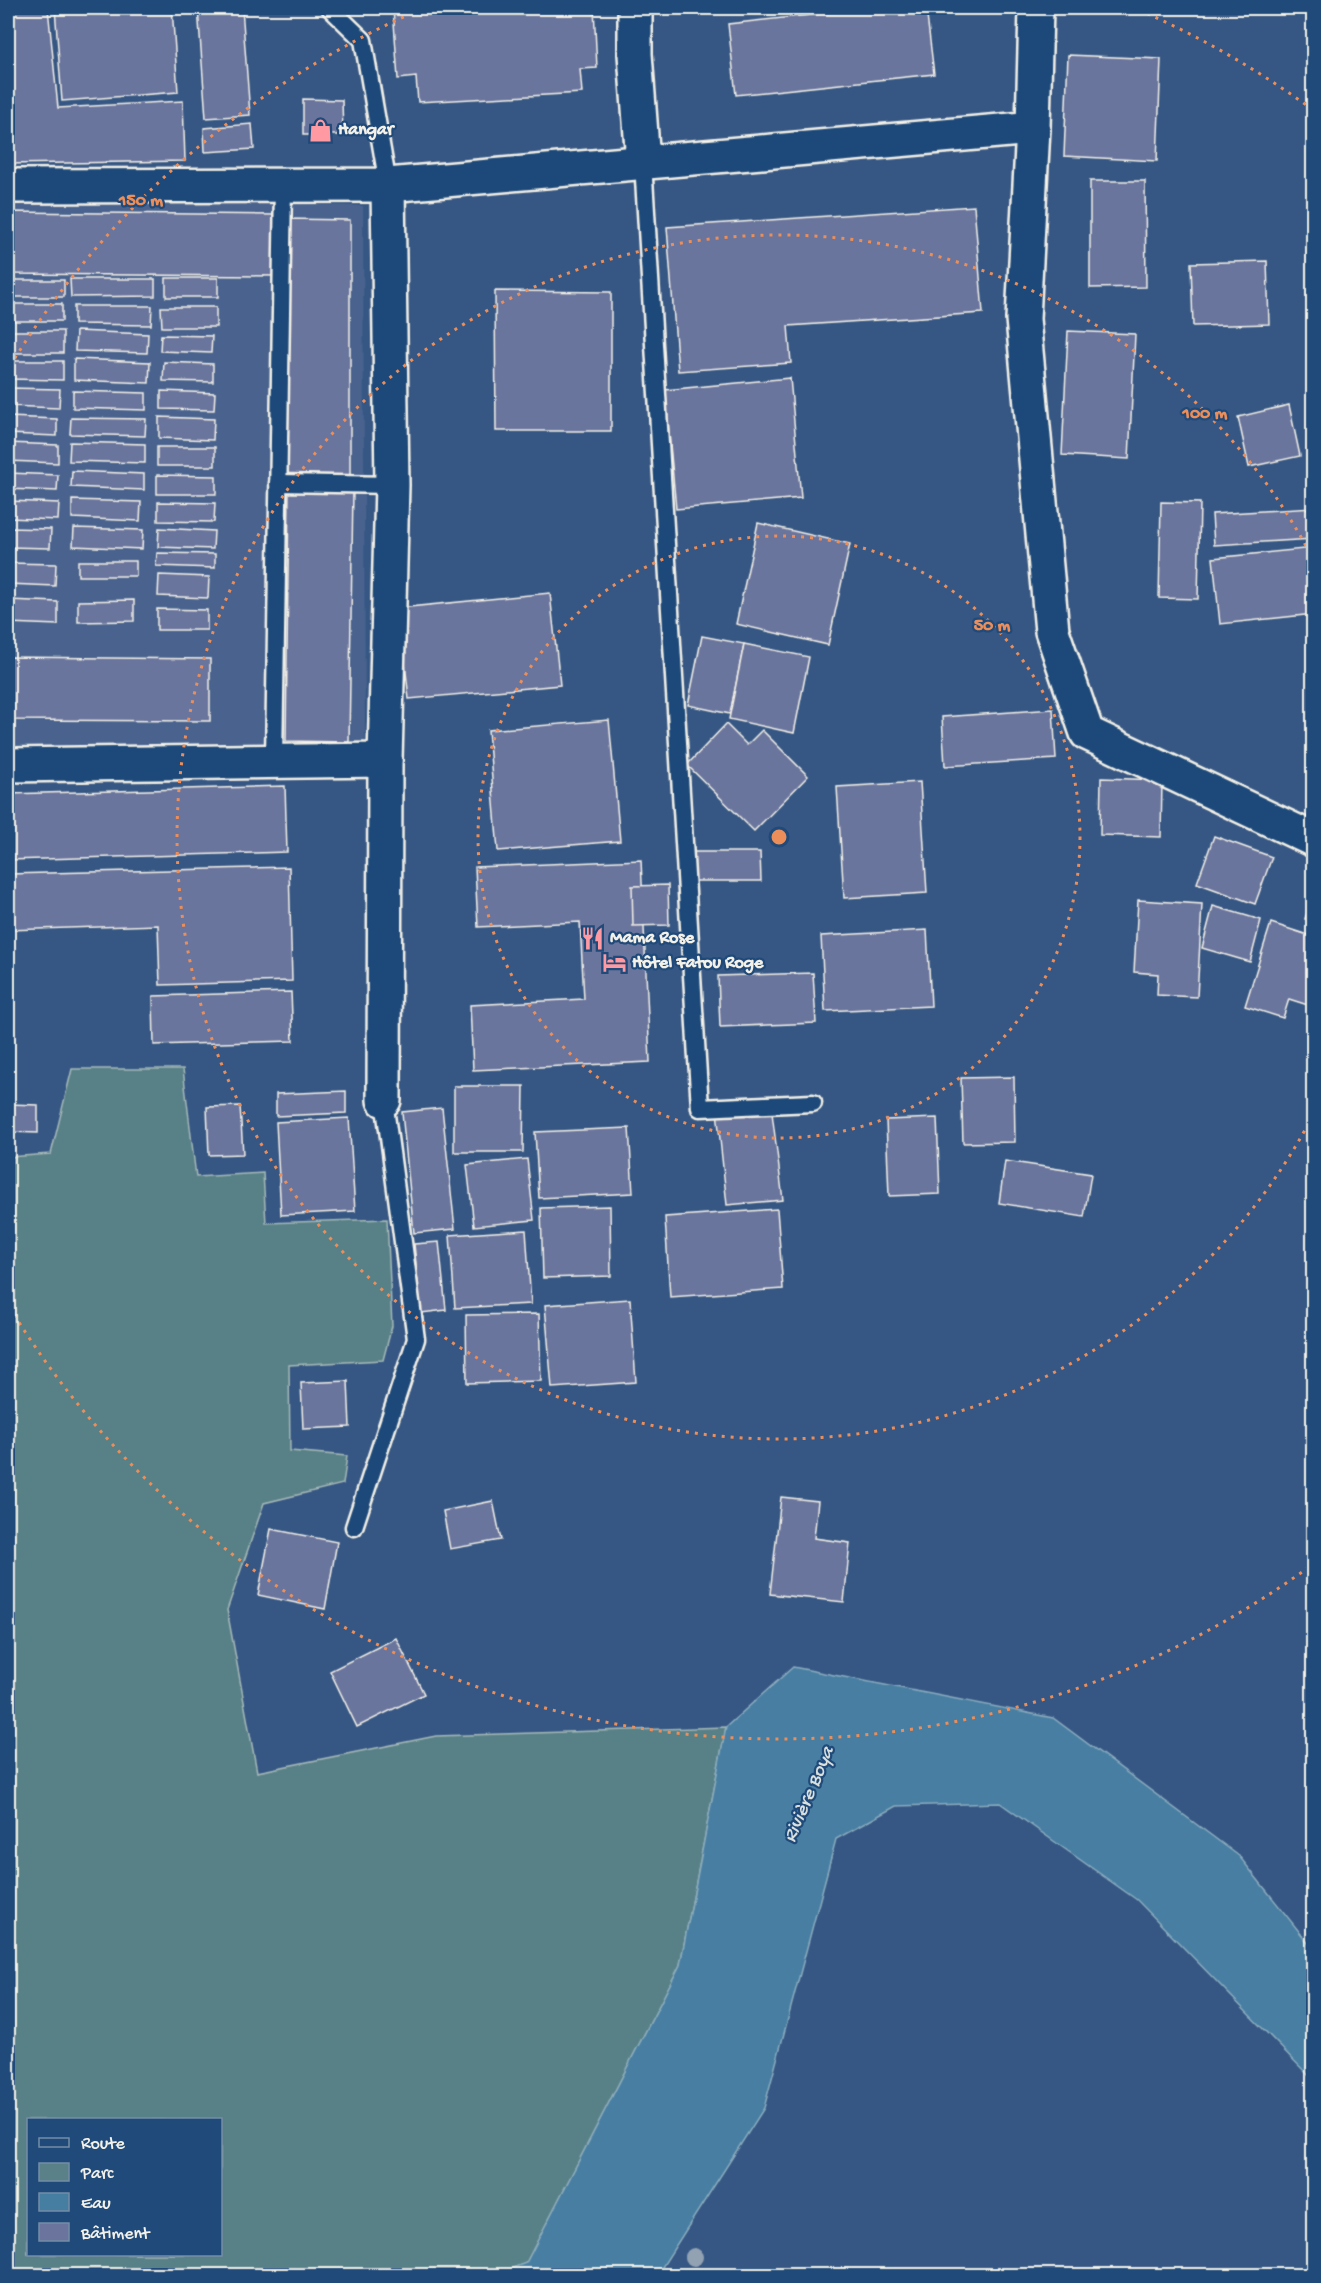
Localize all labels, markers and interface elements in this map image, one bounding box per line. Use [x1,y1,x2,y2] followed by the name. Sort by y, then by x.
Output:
[307,117,333,143] shop icon: Hangar
[338,120,396,141] place label: Hangar
[118,191,163,212] text: 150 m
[1182,404,1228,425] text: 100 m
[974,616,1011,637] text: 50 m
[769,827,789,847] centre of rings
[579,925,605,951] restaurant icon: Mama Rose
[610,928,695,949] place label: Mama Rose
[601,950,627,976] hotel icon: Hôtel Fatou Roge
[632,953,764,974] place label: Hôtel Fatou Roge
[779,1742,841,1846] water label: Rivière Boya
[27,2118,222,2256] legend
[81,2134,126,2155] text: Route
[80,2164,114,2185] text: Parc
[81,2194,111,2215] text: Eau
[80,2224,151,2245] text: Bâtiment

